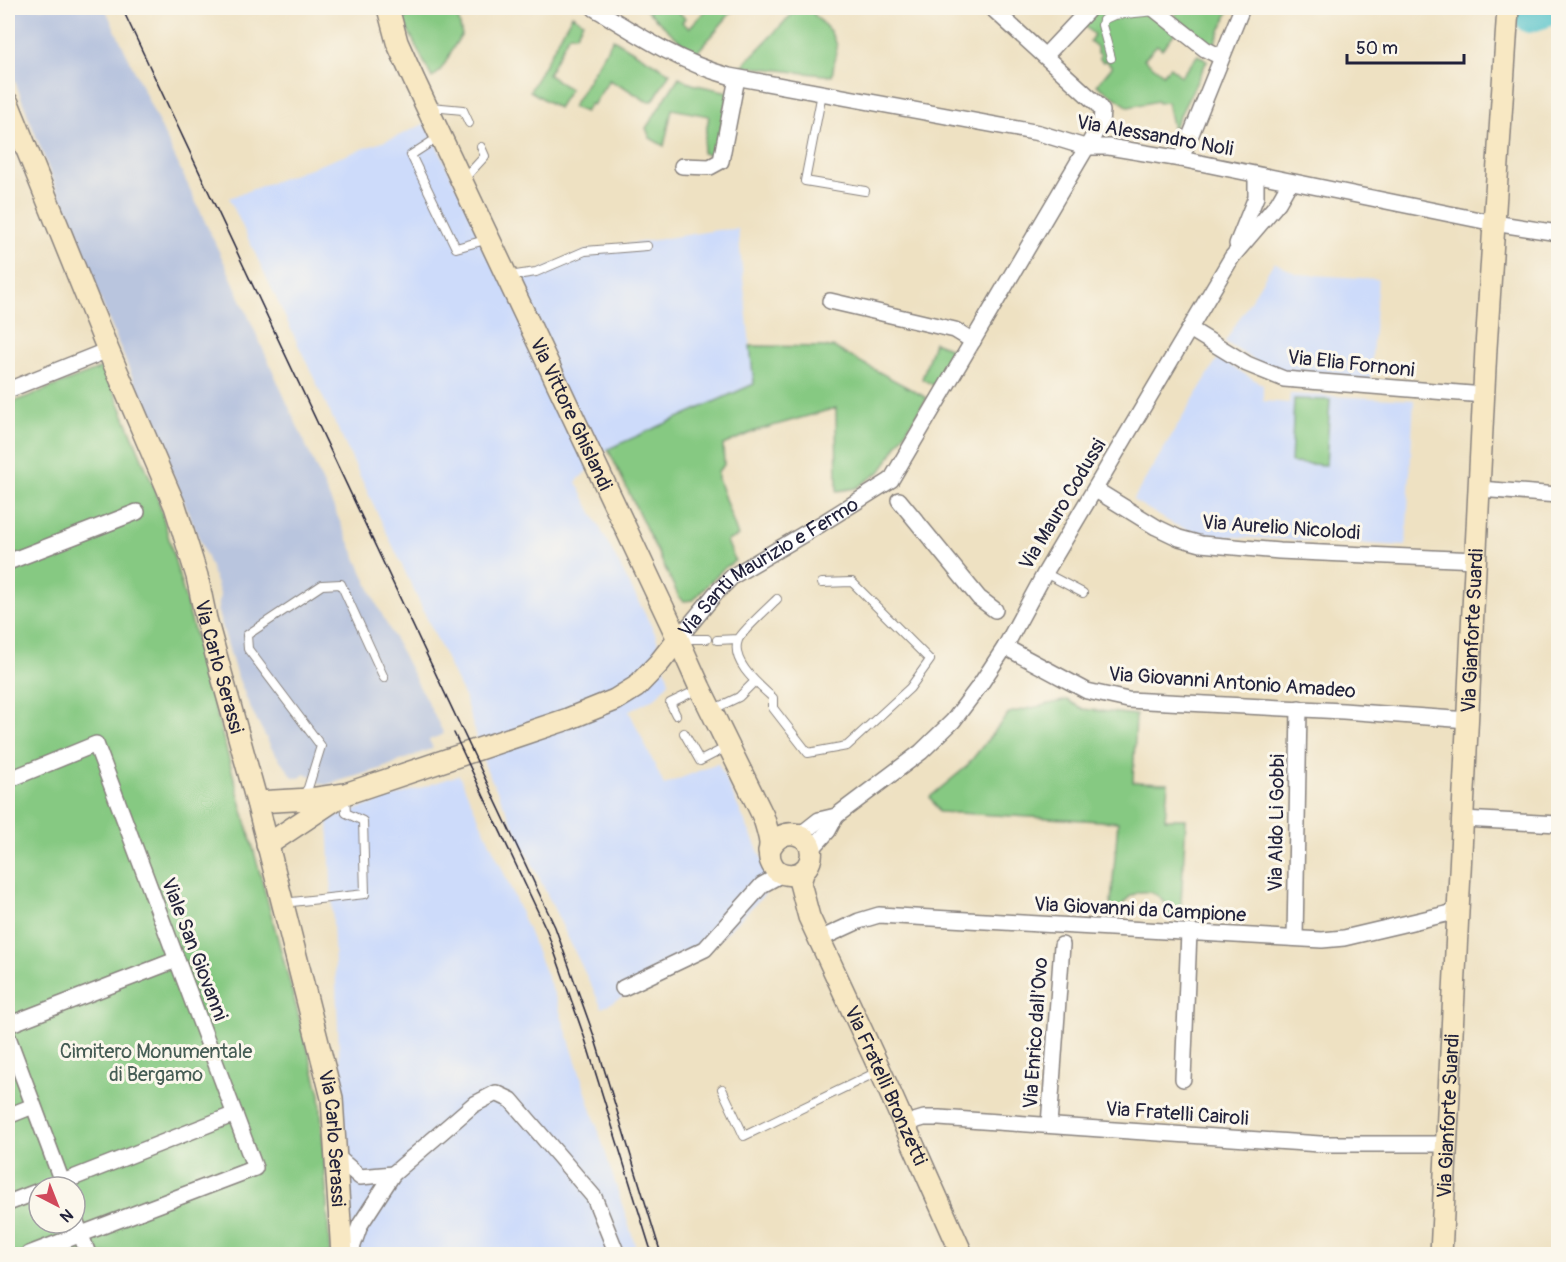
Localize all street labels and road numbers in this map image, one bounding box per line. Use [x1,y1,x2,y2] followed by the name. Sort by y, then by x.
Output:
[1075,109,1235,162] street label: Via Alessandro Noli
[524,334,618,495] street label: Via Vittore Ghislandi
[1286,344,1416,383] street label: Via Elia Fornoni
[1013,434,1111,574] street label: Via Mauro Codussi
[673,492,863,642] street label: Via Santi Maurizio e Fermo
[1201,510,1361,545] street label: Via Aurelio Nicolodi
[1456,548,1489,713] street label: Via Gianforte Suardi
[189,598,249,736] street label: Via Carlo Serassi
[1107,661,1357,704] street label: Via Giovanni Antonio Amadeo
[1263,754,1290,892] street label: Via Aldo Li Gobbi
[156,874,233,1024] street label: Viale San Giovanni
[1033,891,1247,928] street label: Via Giovanni da Campione
[1018,956,1053,1110] street label: Via Enrico dall'Ovo
[839,1002,933,1169] street label: Via Fratelli Bronzetti
[1432,1034,1465,1199] street label: Via Gianforte Suardi
[312,1067,351,1207] street label: Via Carlo Serassi
[1105,1096,1249,1131] street label: Via Fratelli Cairoli

